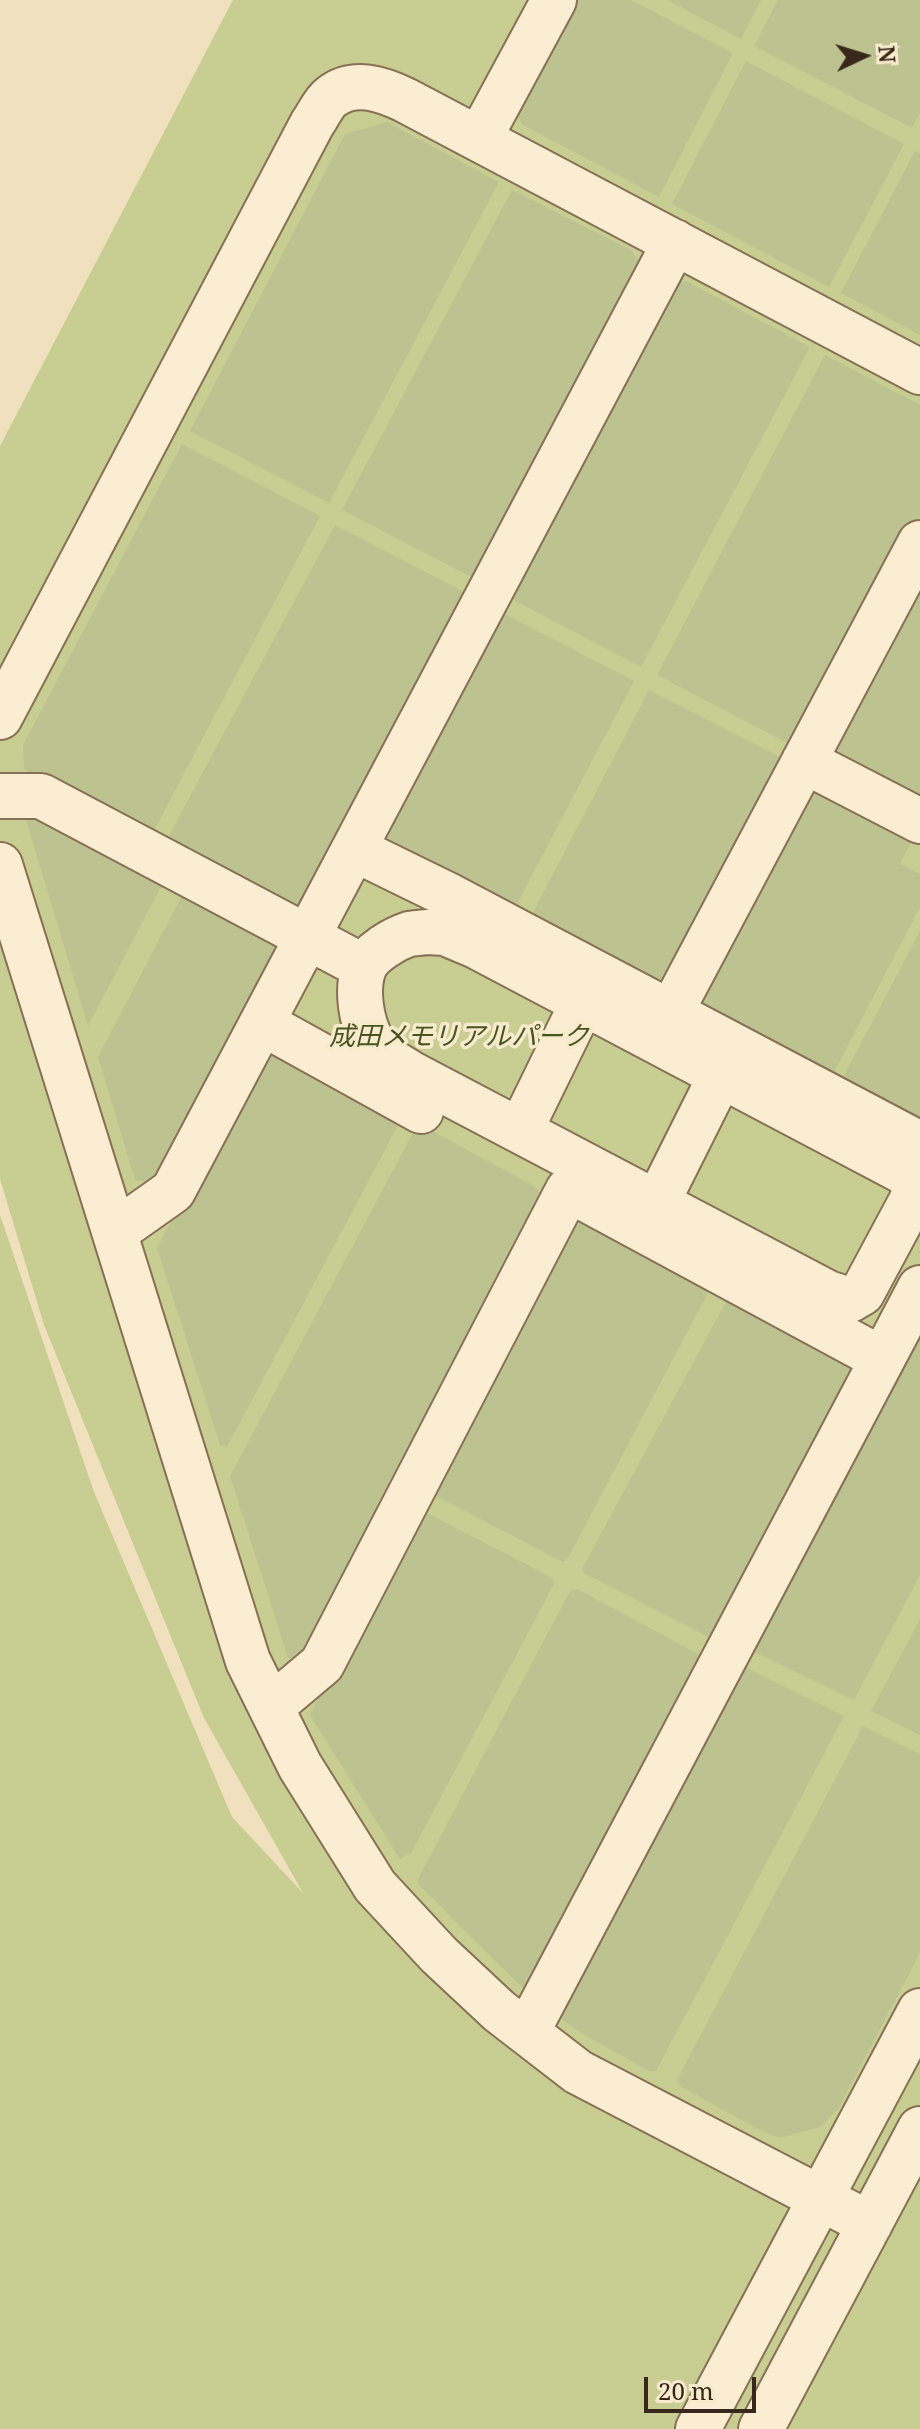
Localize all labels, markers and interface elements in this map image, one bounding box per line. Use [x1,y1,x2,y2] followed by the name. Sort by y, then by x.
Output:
[824,16,904,96] north arrow
[872,45,904,64] text: N
[329,1022,589,1054] park label: 成田メモリアルパーク
[648,2361,760,2411] scale bar
[658,2374,714,2407] text: 20 m

